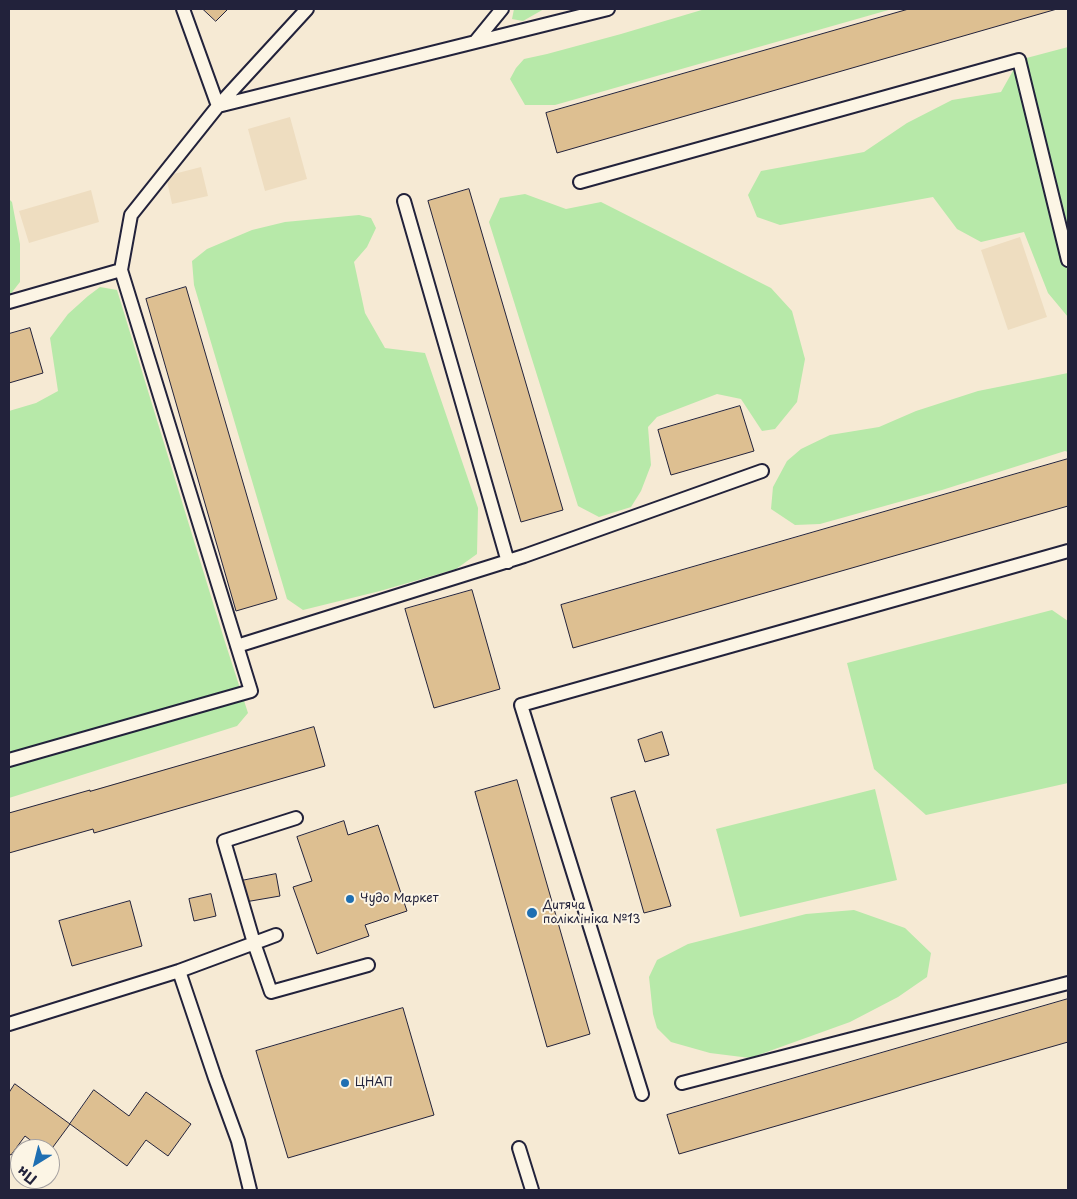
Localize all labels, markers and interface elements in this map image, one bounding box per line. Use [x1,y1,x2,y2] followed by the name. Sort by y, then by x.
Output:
[360,892,439,906] place label: Чудо Маркет
[344,893,356,905] marker: Чудо Маркет
[543,899,641,927] place label: Дитяча поліклініка №13
[525,906,539,920] marker: Дитяча поліклініка №13
[355,1076,393,1090] place label: ЦНАП
[339,1077,351,1089] marker: ЦНАП
[10,1139,60,1189] north arrow
[12,1161,41,1190] text: Пн

